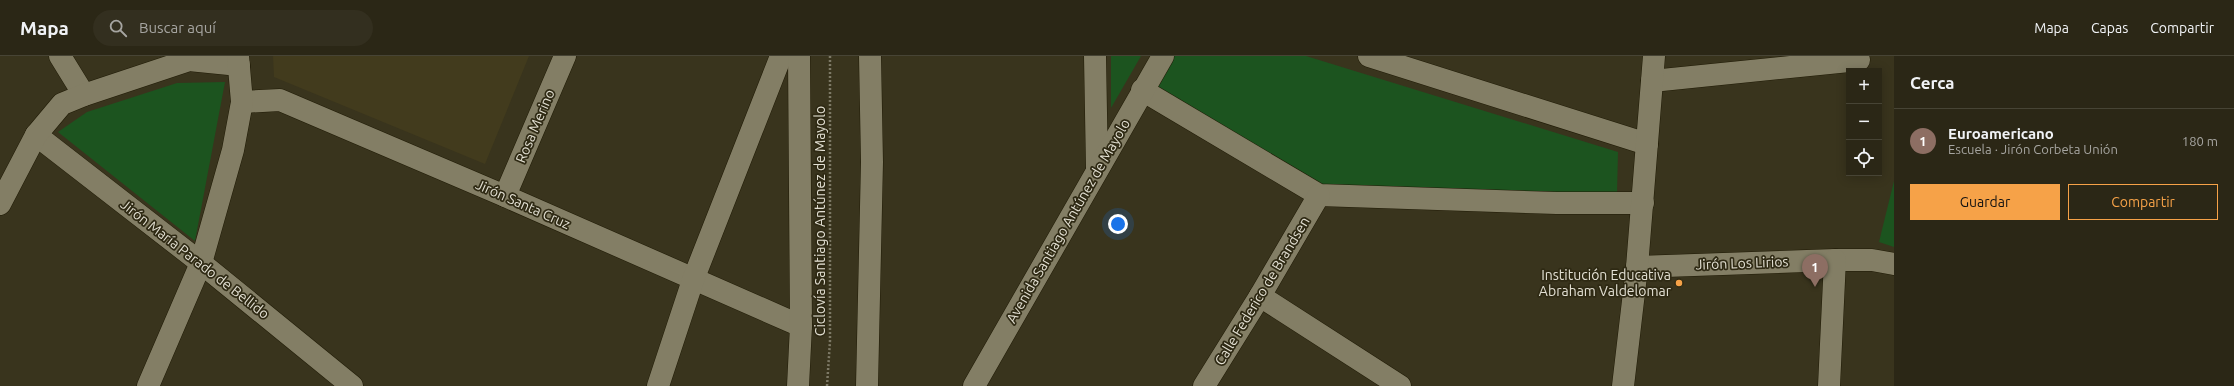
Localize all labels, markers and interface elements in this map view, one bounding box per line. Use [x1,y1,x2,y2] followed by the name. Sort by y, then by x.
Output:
[93,10,373,46] search box
[20,17,69,39] text: Mapa
[107,17,129,39] icon: search
[139,19,216,36] text: Buscar aquí
[2034,20,2069,36] text: Mapa
[2091,20,2128,36] text: Capas
[2150,20,2214,36] text: Compartir
[1846,68,1882,176] map controls
[1846,68,1882,104] button: +
[1910,73,1955,92] text: Cerca
[512,87,558,165] street label: Rosa Merino
[1846,104,1882,140] button: −
[812,106,828,336] street label: Ciclovía Santiago Antúnez de Mayolo
[1003,116,1133,326] street label: Avenida Santiago Antúnez de Mayolo
[1948,125,2054,142] text: Euroamericano
[1919,134,1927,148] text: 1
[2182,134,2218,148] text: 180 m
[1846,140,1882,176] button: locate
[1948,142,2118,156] text: Escuela · Jirón Corbeta Unión
[473,176,573,232] street label: Jirón Santa Cruz
[1910,184,2060,220] button: Guardar
[2068,184,2218,220] button: Compartir
[118,196,272,322] street label: Jirón María Parado de Bellido
[1108,214,1128,234] your location
[1211,214,1313,368] street label: Calle Federico de Brandsen
[1695,253,1789,273] street label: Jirón Los Lirios
[1802,254,1828,287] pin: 1
[1539,267,1672,299] place label: Institución Educativa Abraham Valdelomar
[1674,278,1684,288] marker: Institución Educativa Abraham Valdelomar

